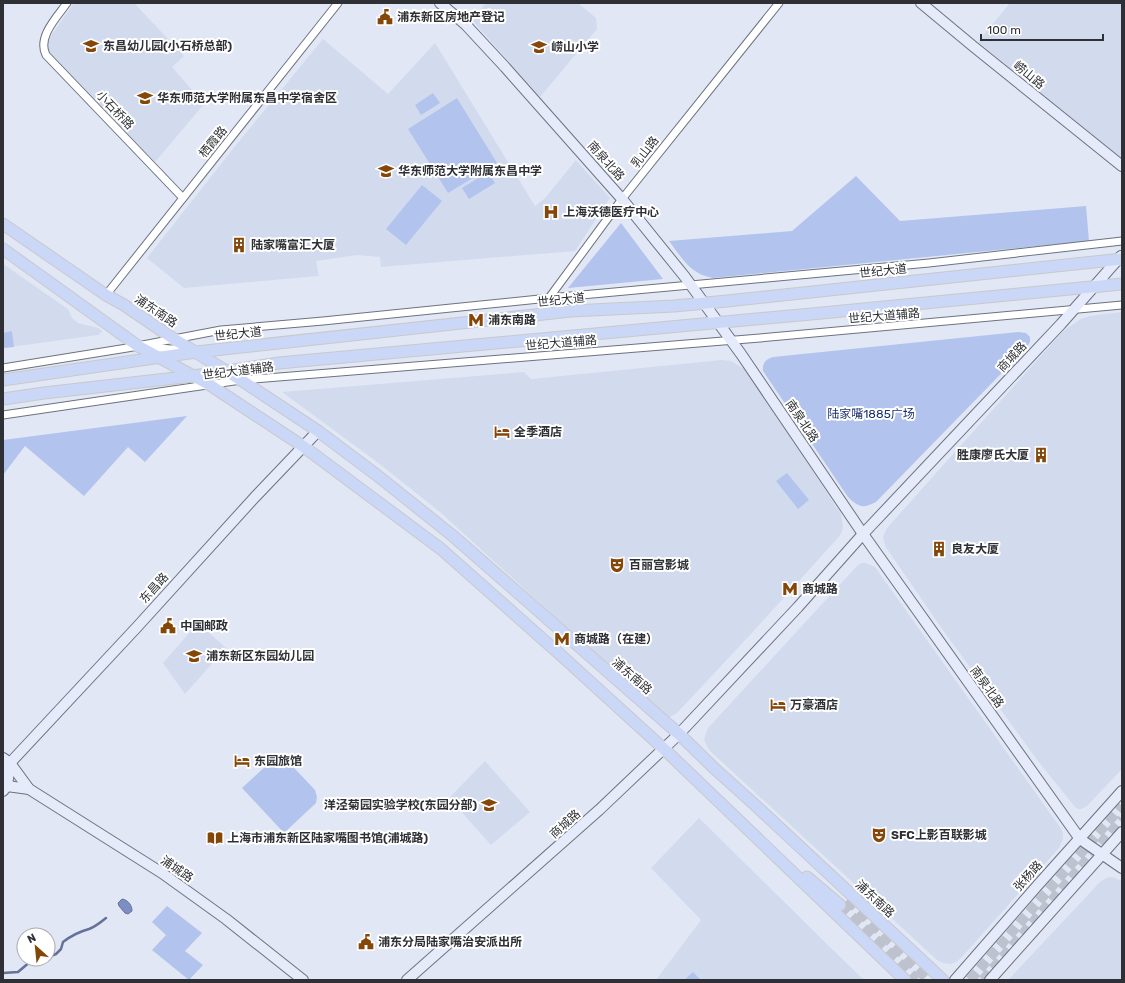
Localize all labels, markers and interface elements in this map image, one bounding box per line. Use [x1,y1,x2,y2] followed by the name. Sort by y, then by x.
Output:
[376,8,394,26] public building icon: 浦东新区房地产登记
[397,10,505,24] place label: 浦东新区房地产登记
[981,16,1103,42] scale bar
[987,23,1021,37] text: 100 m
[82,37,100,55] school or university icon: 东昌幼儿园(小石桥总部)
[530,38,548,56] school or university icon: 崂山小学
[103,39,233,53] place label: 东昌幼儿园(小石桥总部)
[551,40,599,54] place label: 崂山小学
[1011,58,1047,92] street label: 崂山路
[93,88,137,132] street label: 小石桥路
[136,89,154,107] school or university icon: 华东师范大学附属东昌中学宿舍区
[157,91,337,105] place label: 华东师范大学附属东昌中学宿舍区
[196,124,230,160] street label: 栖霞路
[628,134,662,170] street label: 乳山路
[585,138,627,184] street label: 南泉北路
[377,162,395,180] school or university icon: 华东师范大学附属东昌中学
[398,164,542,178] place label: 华东师范大学附属东昌中学
[542,203,560,221] hospital icon: 上海沃德医疗中心
[563,205,659,219] place label: 上海沃德医疗中心
[230,236,248,254] building icon: 陆家嘴富汇大厦
[251,238,335,252] place label: 陆家嘴富汇大厦
[858,262,908,280] street label: 世纪大道
[536,291,586,309] street label: 世纪大道
[132,292,180,330] street label: 浦东南路
[848,306,920,326] street label: 世纪大道辅路
[467,311,485,329] metro station icon: 浦东南路
[488,313,536,327] place label: 浦东南路
[213,325,263,343] street label: 世纪大道
[525,333,597,353] street label: 世纪大道辅路
[995,339,1029,375] street label: 商城路
[201,360,275,382] street label: 世纪大道辅路
[783,397,821,445] street label: 南泉北路
[827,407,915,421] park label: 陆家嘴1885广场
[493,423,511,441] hotel icon: 全季酒店
[514,425,562,439] place label: 全季酒店
[1032,446,1050,464] building icon: 胜康廖氏大厦
[957,448,1029,462] place label: 胜康廖氏大厦
[930,540,948,558] building icon: 良友大厦
[951,542,999,556] place label: 良友大厦
[608,556,626,574] theatre icon: 百丽宫影城
[629,558,689,572] place label: 百丽宫影城
[137,570,171,606] street label: 东昌路
[781,580,799,598] metro station icon: 商城路
[802,582,838,596] place label: 商城路
[159,617,177,635] public building icon: 中国邮政
[180,619,228,633] place label: 中国邮政
[553,630,571,648] metro station icon: 商城路（在建）
[574,632,658,646] place label: 商城路（在建）
[185,647,203,665] school or university icon: 浦东新区东园幼儿园
[206,649,314,663] place label: 浦东新区东园幼儿园
[609,655,655,697] street label: 浦东南路
[967,663,1007,711] street label: 南泉北路
[769,696,787,714] hotel icon: 万豪酒店
[790,698,838,712] place label: 万豪酒店
[233,752,251,770] hotel icon: 东园旅馆
[254,754,302,768] place label: 东园旅馆
[480,796,498,814] school or university icon: 洋泾菊园实验学校(东园分部)
[324,798,477,812] place label: 洋泾菊园实验学校(东园分部)
[547,807,583,841] street label: 商城路
[870,826,888,844] theatre icon: SFC上影百联影城
[891,828,987,842] place label: SFC上影百联影城
[206,829,224,847] library icon: 上海市浦东新区陆家嘴图书馆(浦城路)
[227,831,429,845] place label: 上海市浦东新区陆家嘴图书馆(浦城路)
[158,853,196,885] street label: 浦城路
[1011,858,1045,894] street label: 张杨路
[853,878,897,920] street label: 浦东南路
[16,927,56,967] north arrow
[25,931,38,946] text: N
[357,933,375,951] public building icon: 浦东分局陆家嘴治安派出所
[378,935,522,949] place label: 浦东分局陆家嘴治安派出所

